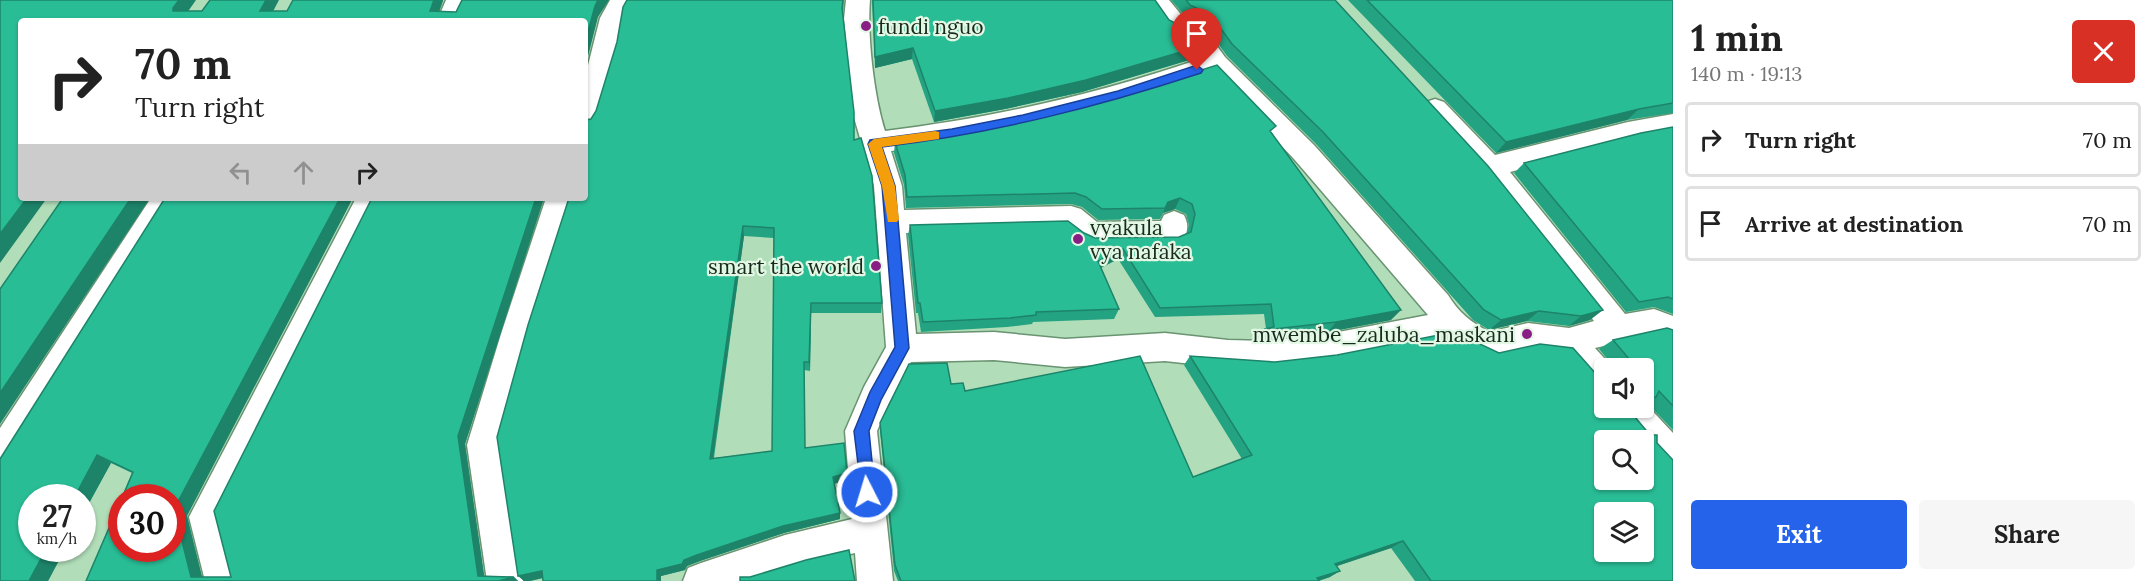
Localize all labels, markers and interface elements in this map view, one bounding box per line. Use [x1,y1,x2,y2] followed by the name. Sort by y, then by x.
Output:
[1171,8,1222,70] pin
[878,13,984,40] place label: fundi nguo
[1691,15,1783,61] text: 1 min
[1180,17,1213,50] icon: arrive
[859,19,873,33] marker: fundi nguo
[2072,20,2135,83] button: close
[135,37,231,91] text: 70 m
[36,42,114,120] icon: right
[1691,61,1802,86] text: 140 m · 19:13
[135,90,264,124] text: Turn right
[1694,123,1727,156] icon: right
[1745,126,1856,154] text: Turn right
[2083,126,2132,154] text: 70 m
[224,156,257,189] icon: left
[287,156,320,189] icon: ahead
[350,156,383,189] icon: right
[1694,207,1727,240] icon: arrive
[1745,210,1963,238] text: Arrive at destination
[2083,210,2132,238] text: 70 m
[1090,214,1192,265] place label: vyakula vya nafaka
[1071,232,1085,246] marker: vyakula vya nafaka
[708,253,864,280] place label: smart the world
[869,259,883,273] marker: smart the world
[1252,321,1515,348] place label: mwembe_zaluba_maskani
[1520,327,1534,341] marker: mwembe_zaluba_maskani
[1594,358,1654,562] map controls
[1594,358,1654,418] button: sound
[1594,430,1654,490] button: search
[835,460,899,524] position arrow
[108,484,186,562] speed limit sign: 30
[42,497,72,535] text: 27
[1691,500,1907,569] button: Exit
[1919,500,2135,569] button: Share
[1594,502,1654,562] button: layers
[37,529,77,548] text: km/h

